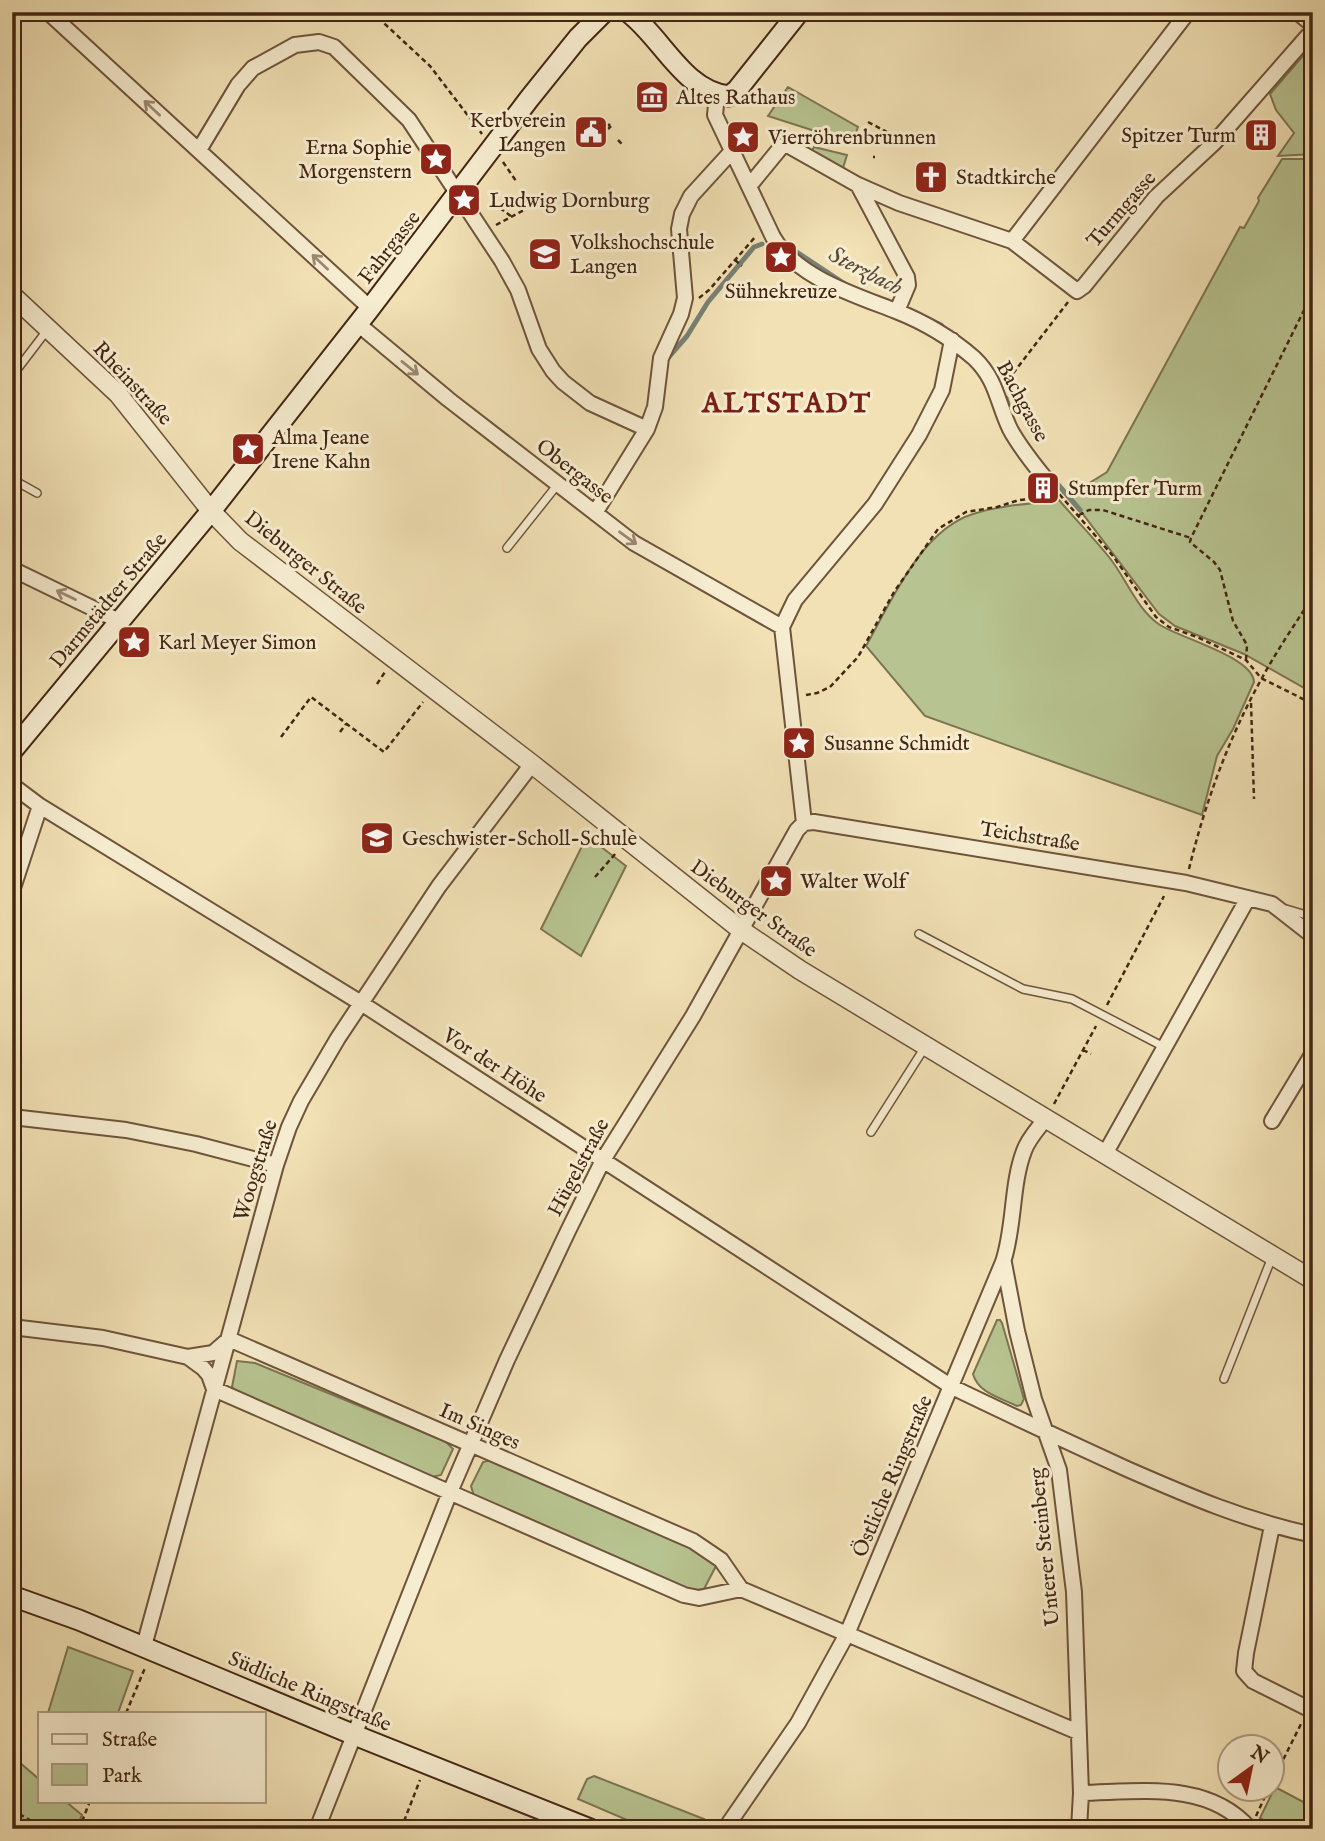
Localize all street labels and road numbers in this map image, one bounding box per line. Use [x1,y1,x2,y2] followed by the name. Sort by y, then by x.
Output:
[1081,166,1163,254] street label: Turmgasse
[353,206,427,290] street label: Fahrgasse
[86,336,178,432] street label: Rheinstraße
[989,357,1054,447] street label: Bachgasse
[530,434,618,511] street label: Obergasse
[238,505,372,621] street label: Dieburger Straße
[44,527,174,674] street label: Darmstädter Straße
[978,816,1082,859] street label: Teichstraße
[684,854,822,965] street label: Dieburger Straße
[436,1022,552,1110] street label: Vor der Höhe
[542,1114,617,1221] street label: Hügelstraße
[228,1116,285,1224] street label: Woogstraße
[847,1391,940,1562] street label: Östliche Ringstraße
[435,1398,524,1457] street label: Im Singes
[1024,1466,1067,1627] street label: Unterer Steinberg
[224,1646,395,1739] street label: Südliche Ringstraße

